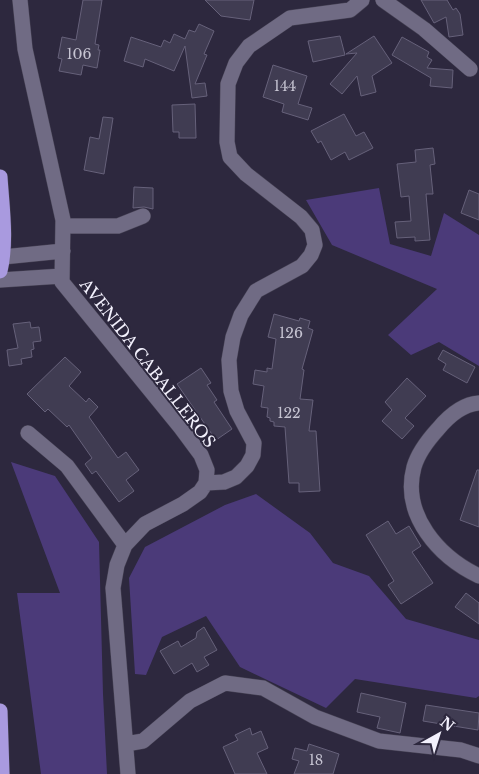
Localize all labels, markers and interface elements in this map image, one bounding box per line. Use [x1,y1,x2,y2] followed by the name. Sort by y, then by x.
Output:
[66,45,92,63] house number: 106
[274,77,296,95] house number: 144
[75,274,220,451] street label: AVENIDA CABALLEROS
[279,324,303,342] house number: 126
[277,404,301,422] house number: 122
[414,709,464,759] north arrow
[436,713,458,735] text: N
[309,751,323,769] house number: 18

